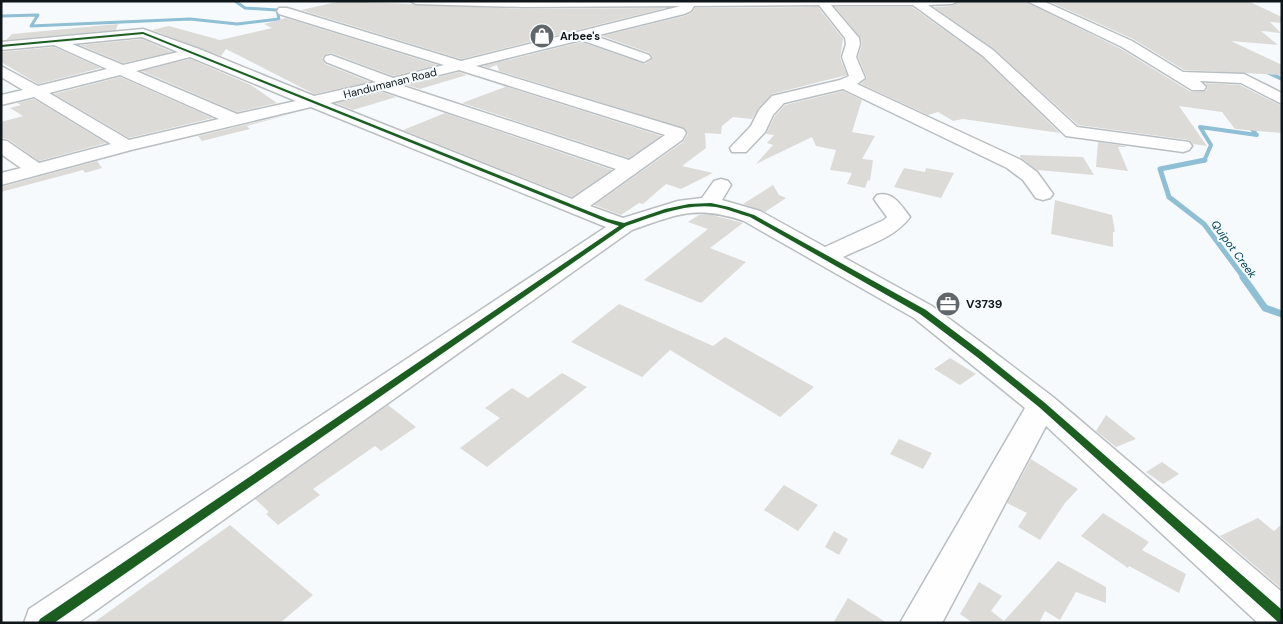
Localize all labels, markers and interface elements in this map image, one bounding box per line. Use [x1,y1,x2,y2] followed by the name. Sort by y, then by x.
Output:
[529,23,555,49] shop icon: Arbee's
[560,29,600,43] place label: Arbee's
[342,65,438,101] street label: Handumanan Road
[1208,217,1260,281] water label: Quipot Creek
[935,291,961,317] office icon: V3739
[966,296,1003,312] place label: V3739

